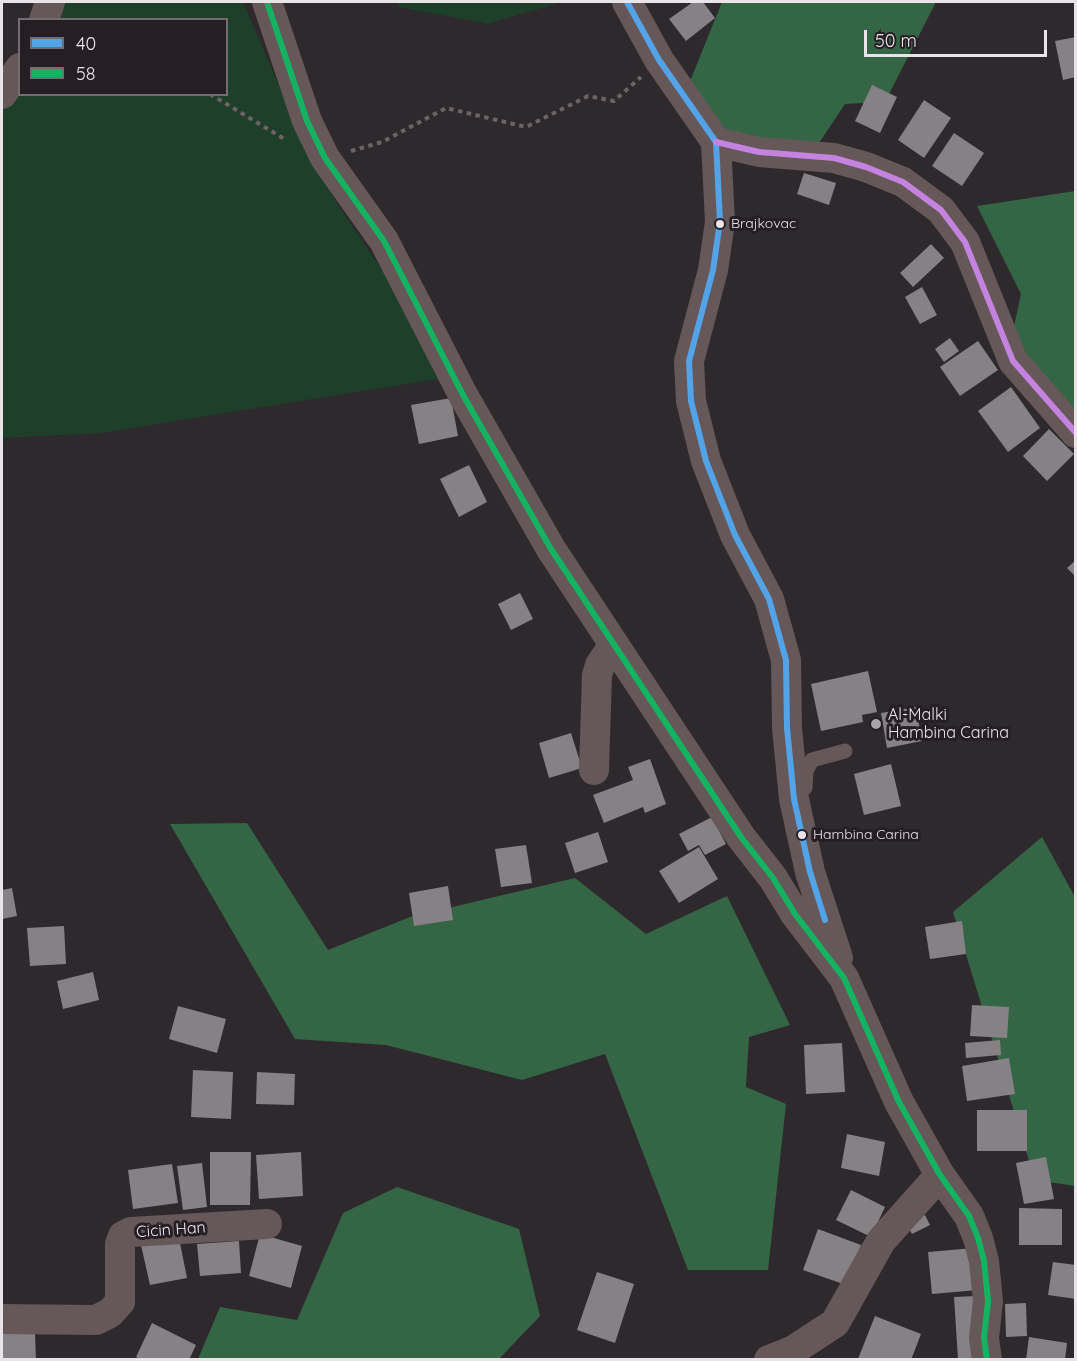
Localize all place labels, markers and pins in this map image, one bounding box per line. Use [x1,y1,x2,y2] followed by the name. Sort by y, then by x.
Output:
[731,216,796,232] place label: Brajkovac
[714,218,726,230] marker: Brajkovac
[888,705,1009,743] place label: Al-Malki Hambina Carina
[869,717,883,731] marker: Al-Malki Hambina Carina
[813,827,919,843] place label: Hambina Carina
[796,829,808,841] marker: Hambina Carina

